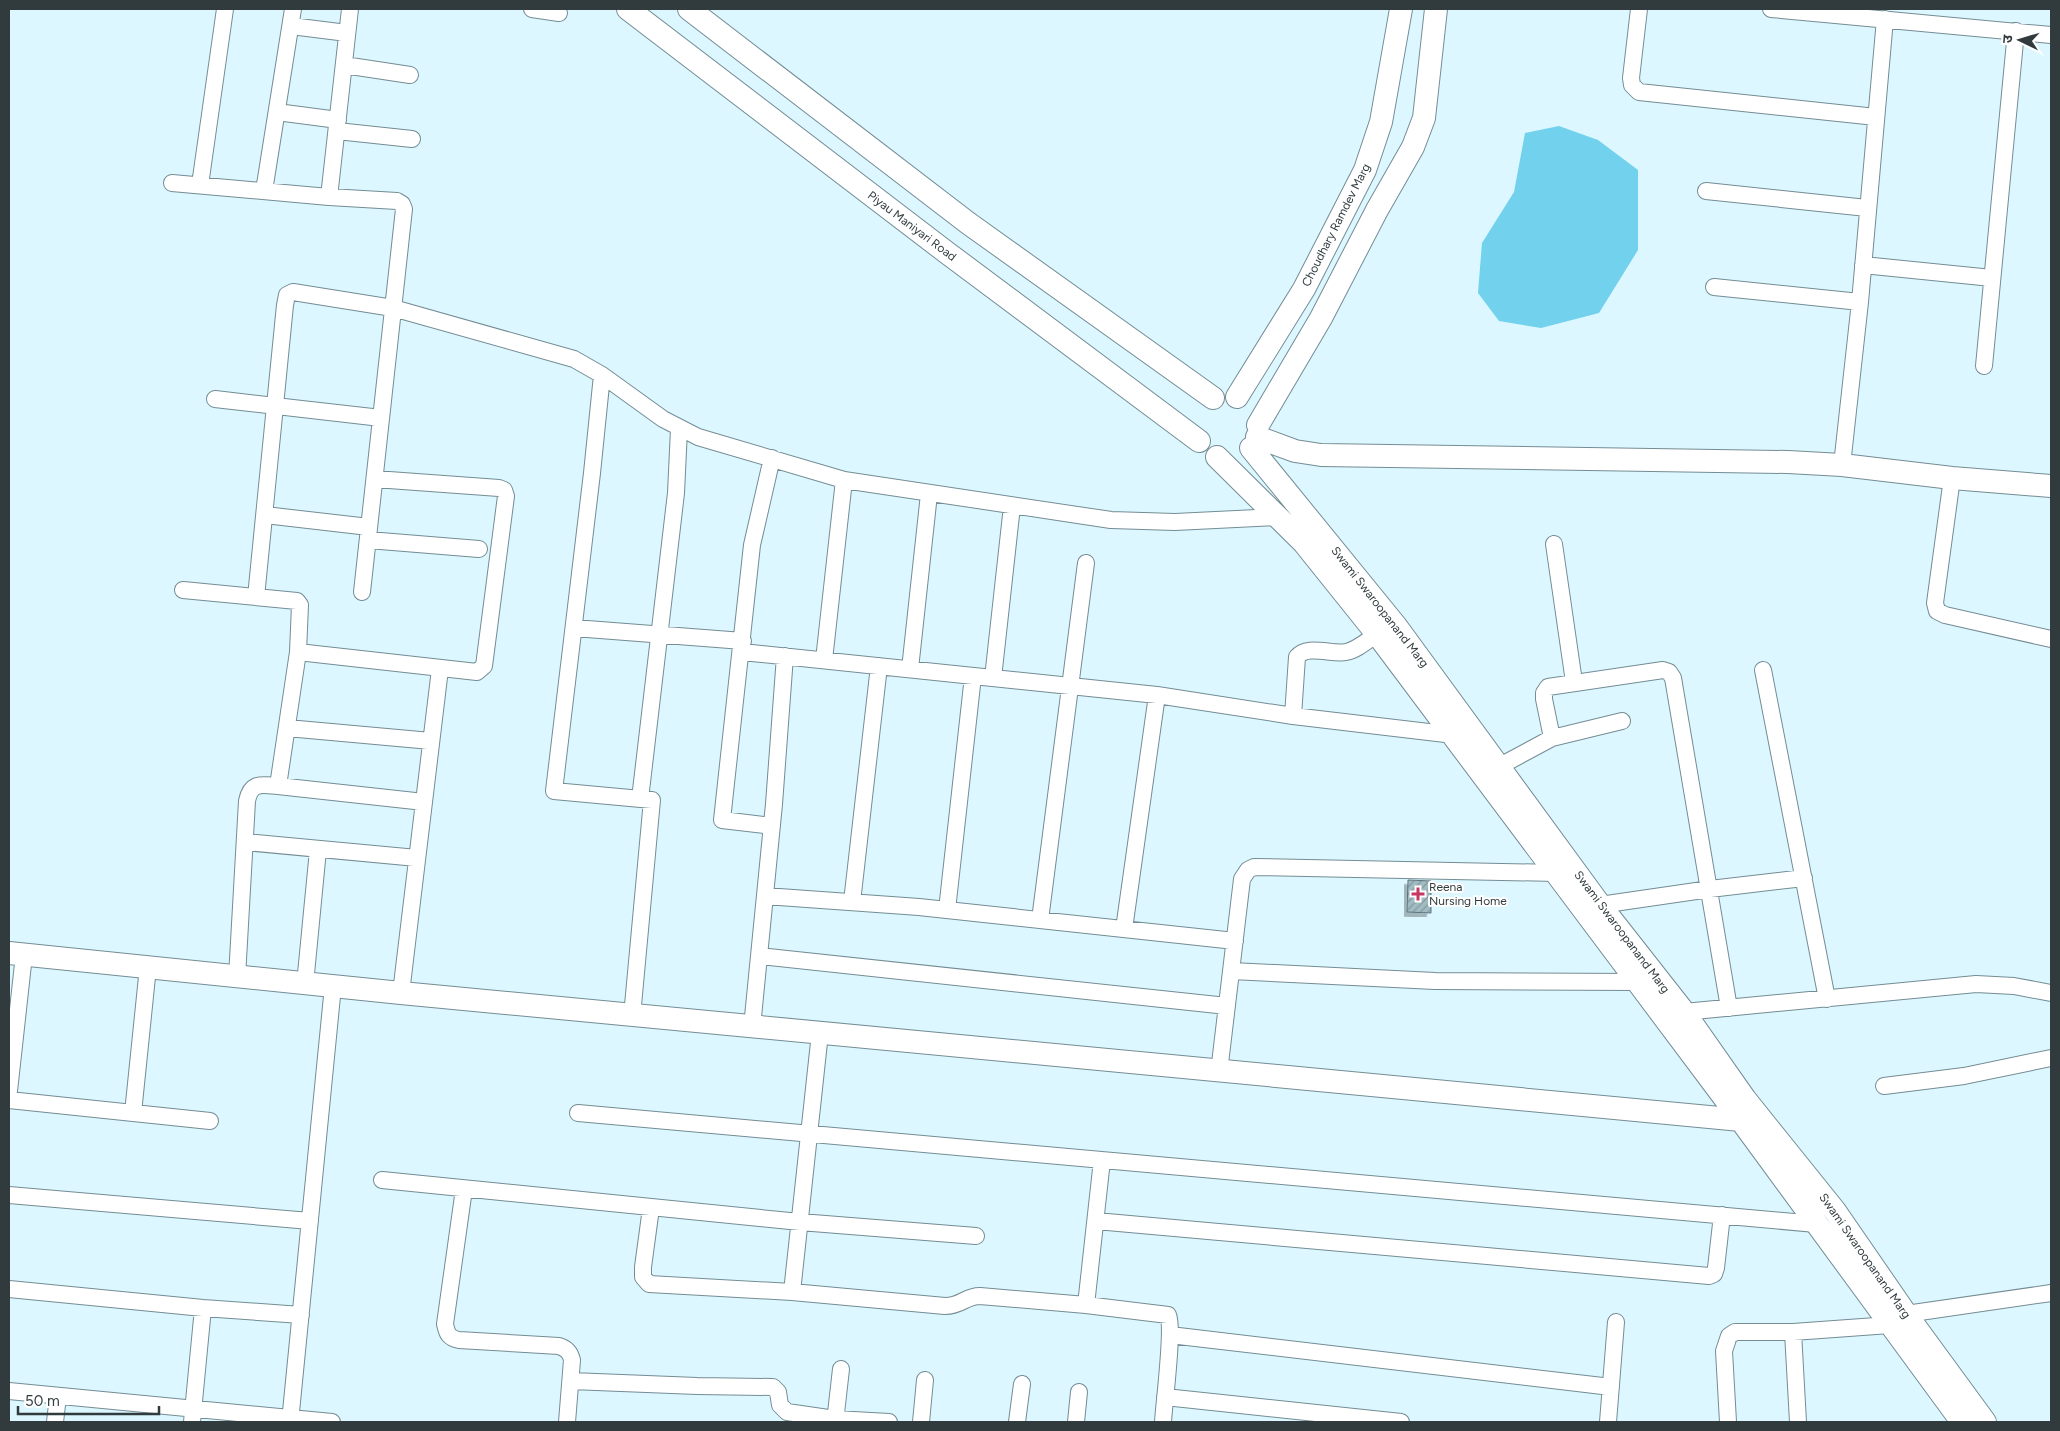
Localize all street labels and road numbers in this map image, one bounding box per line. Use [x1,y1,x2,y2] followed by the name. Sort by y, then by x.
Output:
[1299,161,1373,289] street label: Choudhary Ramdev Marg
[865,188,959,264] street label: Piyau Maniyari Road
[1328,544,1432,670] street label: Swami Swaroopanand Marg
[1571,868,1673,996] street label: Swami Swaroopanand Marg
[1816,1191,1914,1321] street label: Swami Swaroopanand Marg

